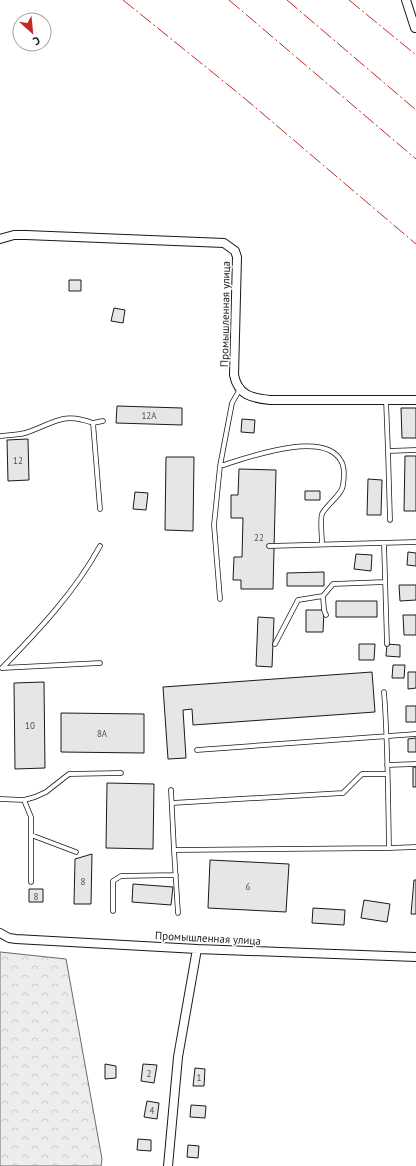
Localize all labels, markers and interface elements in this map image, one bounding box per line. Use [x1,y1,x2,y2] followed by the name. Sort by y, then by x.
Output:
[12,12,52,52] north arrow
[31,33,42,49] text: С
[217,261,233,367] street label: Промышленная улица
[141,410,157,421] house number: 12А
[13,455,23,466] house number: 12
[254,532,264,543] house number: 22
[25,720,35,731] house number: 10
[97,728,108,739] house number: 8А
[81,876,86,887] house number: 8
[246,881,251,892] house number: 6
[34,891,39,902] house number: 8
[155,928,261,948] street label: Промышленная улица
[147,1068,152,1079] house number: 2
[197,1072,202,1083] house number: 1
[150,1105,155,1116] house number: 4

